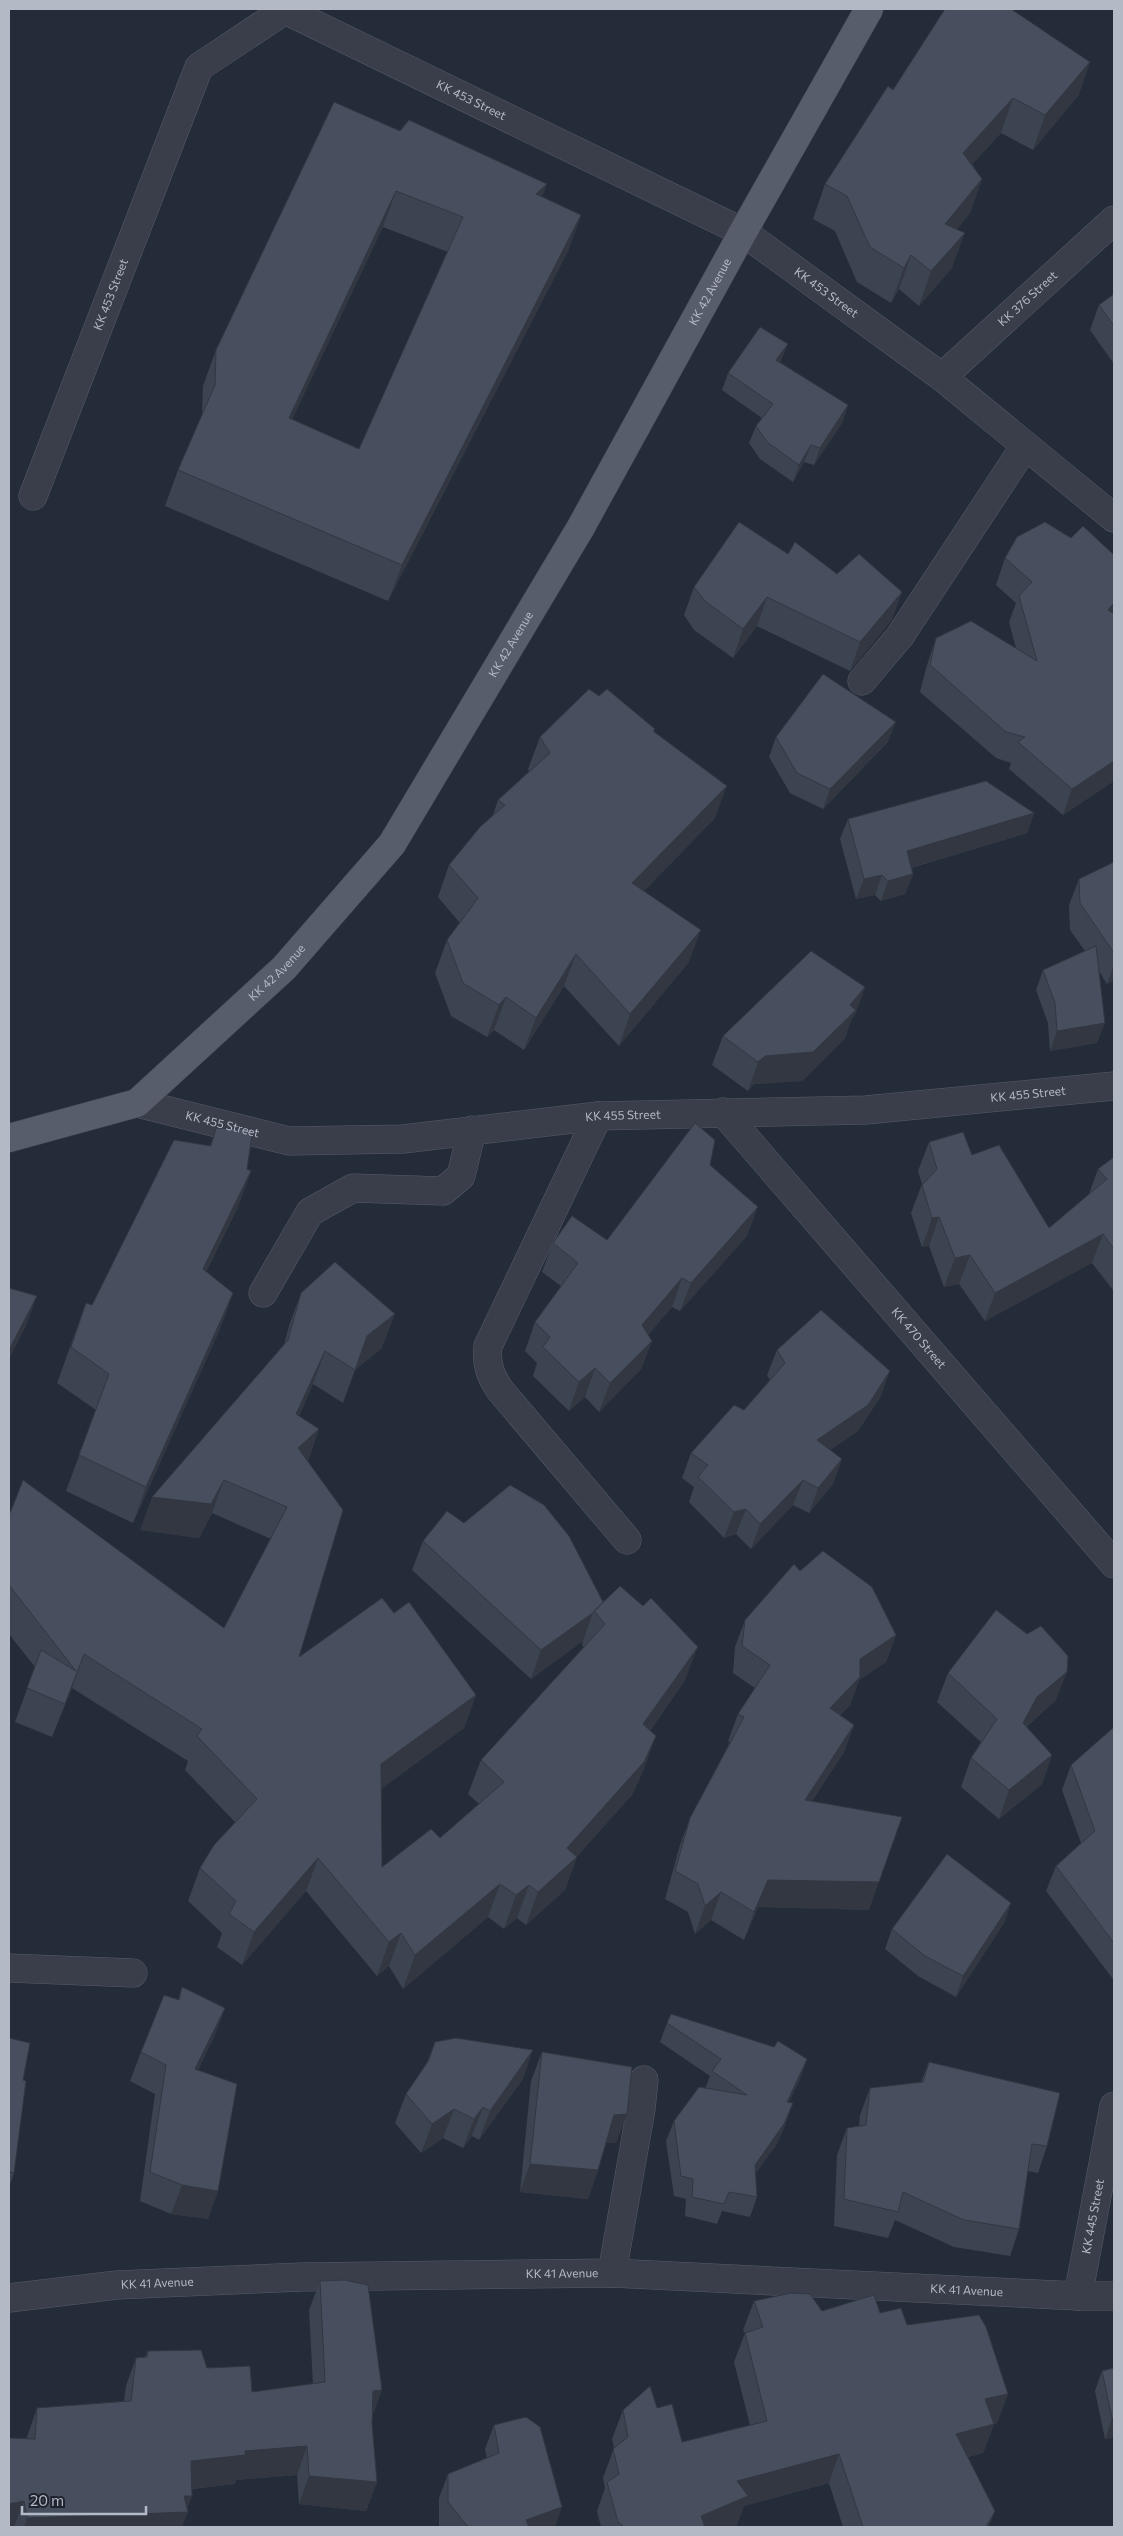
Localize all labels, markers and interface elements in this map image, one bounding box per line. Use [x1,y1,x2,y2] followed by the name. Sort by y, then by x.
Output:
[434,77,509,122] street label: KK 453 Street
[685,255,733,327] street label: KK 42 Avenue
[90,256,130,332] street label: KK 453 Street
[792,264,861,320] street label: KK 453 Street
[995,268,1060,329] street label: KK 376 Street
[485,608,535,680] street label: KK 42 Avenue
[245,941,308,1003] street label: KK 42 Avenue
[990,1083,1066,1104] street label: KK 455 Street
[184,1107,261,1139] street label: KK 455 Street
[584,1107,661,1123] street label: KK 455 Street
[889,1304,950,1371] street label: KK 470 Street
[1078,2178,1106,2255] street label: KK 445 Street
[526,2265,598,2280] street label: KK 41 Avenue
[120,2274,194,2291] street label: KK 41 Avenue
[930,2281,1003,2298] street label: KK 41 Avenue
[22,2484,146,2516] scale bar
[30,2491,64,2509] text: 20 m

